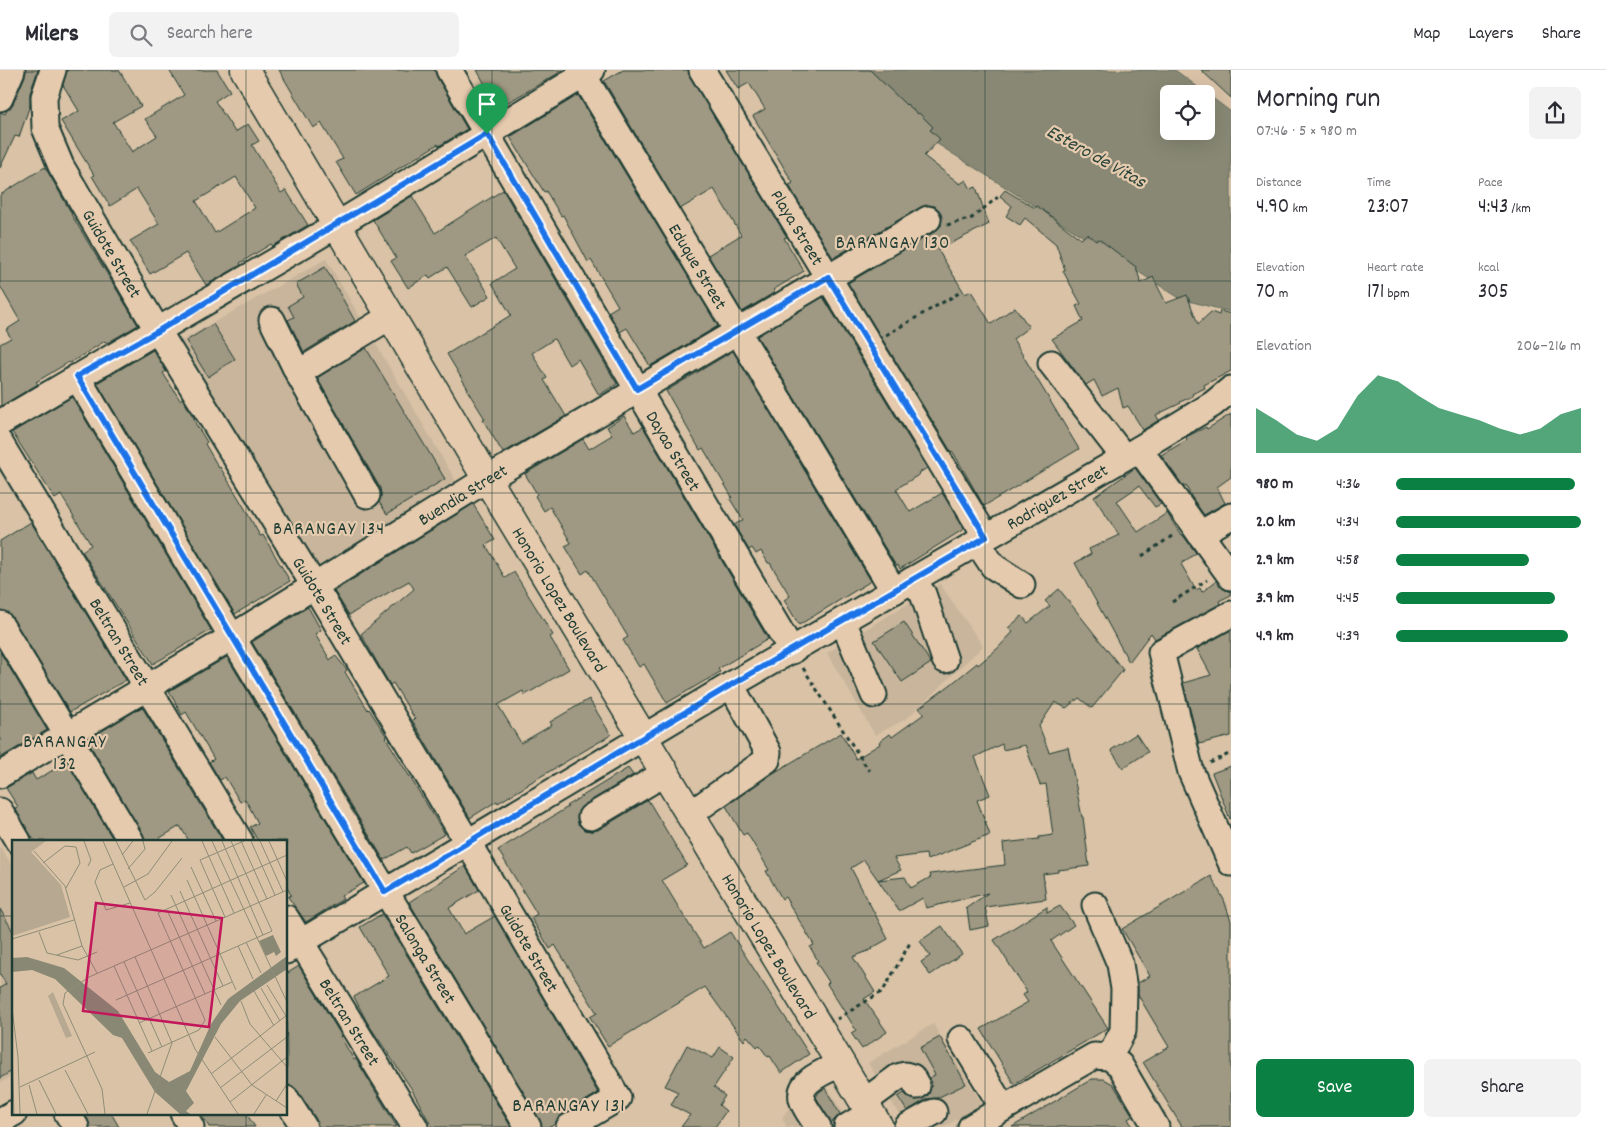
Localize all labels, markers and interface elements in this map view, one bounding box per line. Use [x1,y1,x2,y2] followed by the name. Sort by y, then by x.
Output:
[109,12,459,57] search box
[25,18,79,52] text: Milers
[127,21,155,49] icon: search
[167,21,253,48] text: Search here
[1413,22,1440,47] text: Map
[1468,22,1514,47] text: Layers
[1542,22,1581,47] text: Share
[1256,81,1380,121] text: Morning run
[466,83,508,134] pin
[1160,85,1215,140] map controls
[1160,85,1215,140] button: locate
[1529,87,1581,139] button: share
[473,90,501,118] icon: arrive
[1041,120,1151,197] water label: Estero de Vitas
[1256,120,1357,143] text: 07:46 · 5 × 980 m
[1256,173,1302,193] text: Distance
[1367,173,1391,193] text: Time
[1478,173,1503,193] text: Pace
[763,186,828,271] street label: Playa Street
[1256,193,1289,223] text: 4.90
[1367,193,1408,223] text: 23:07
[1478,193,1508,223] text: 4:43
[1289,199,1308,219] text: km
[1508,199,1531,219] text: /km
[74,206,146,304] street label: Guidote Street
[661,220,732,315] street label: Eduque Street
[836,231,950,258] district label: BARANGAY 130
[1256,258,1305,278] text: Elevation
[1367,258,1424,278] text: Heart rate
[1478,258,1499,278] text: kcal
[1256,278,1276,308] text: 70
[1367,278,1384,308] text: 171
[1478,278,1509,308] text: 305
[1276,284,1288,304] text: m
[1384,284,1410,304] text: bpm
[1256,335,1312,358] text: Elevation
[1517,335,1581,358] text: 206–216 m
[638,407,705,497] street label: Dayao Street
[414,459,513,534] street label: Buendia Street
[1003,459,1114,538] street label: Rodriguez Street
[1256,473,1293,496] text: 980 m
[1336,473,1360,496] text: 4:36
[1256,511,1296,534] text: 2.0 km
[1336,511,1359,534] text: 4:34
[273,517,385,544] district label: BARANGAY 134
[504,523,611,678] street label: Honorio Lopez Boulevard
[1256,549,1294,572] text: 2.9 km
[1336,549,1359,572] text: 4:58
[284,553,357,651] street label: Guidote Street
[1256,587,1294,610] text: 3.9 km
[1336,587,1359,610] text: 4:45
[81,594,154,692] street label: Beltran Street
[1256,625,1294,648] text: 4.9 km
[1336,625,1360,648] text: 4:39
[23,730,107,779] district label: BARANGAY 132
[12,840,288,1114] inset map
[714,870,821,1025] street label: Honorio Lopez Boulevard
[491,900,563,998] street label: Guidote Street
[387,910,461,1010] street label: Salonga Street
[311,975,385,1072] street label: Beltran Street
[1256,1059,1414,1117] button: Save
[1424,1059,1581,1117] button: Share
[512,1093,626,1121] district label: BARANGAY 131

